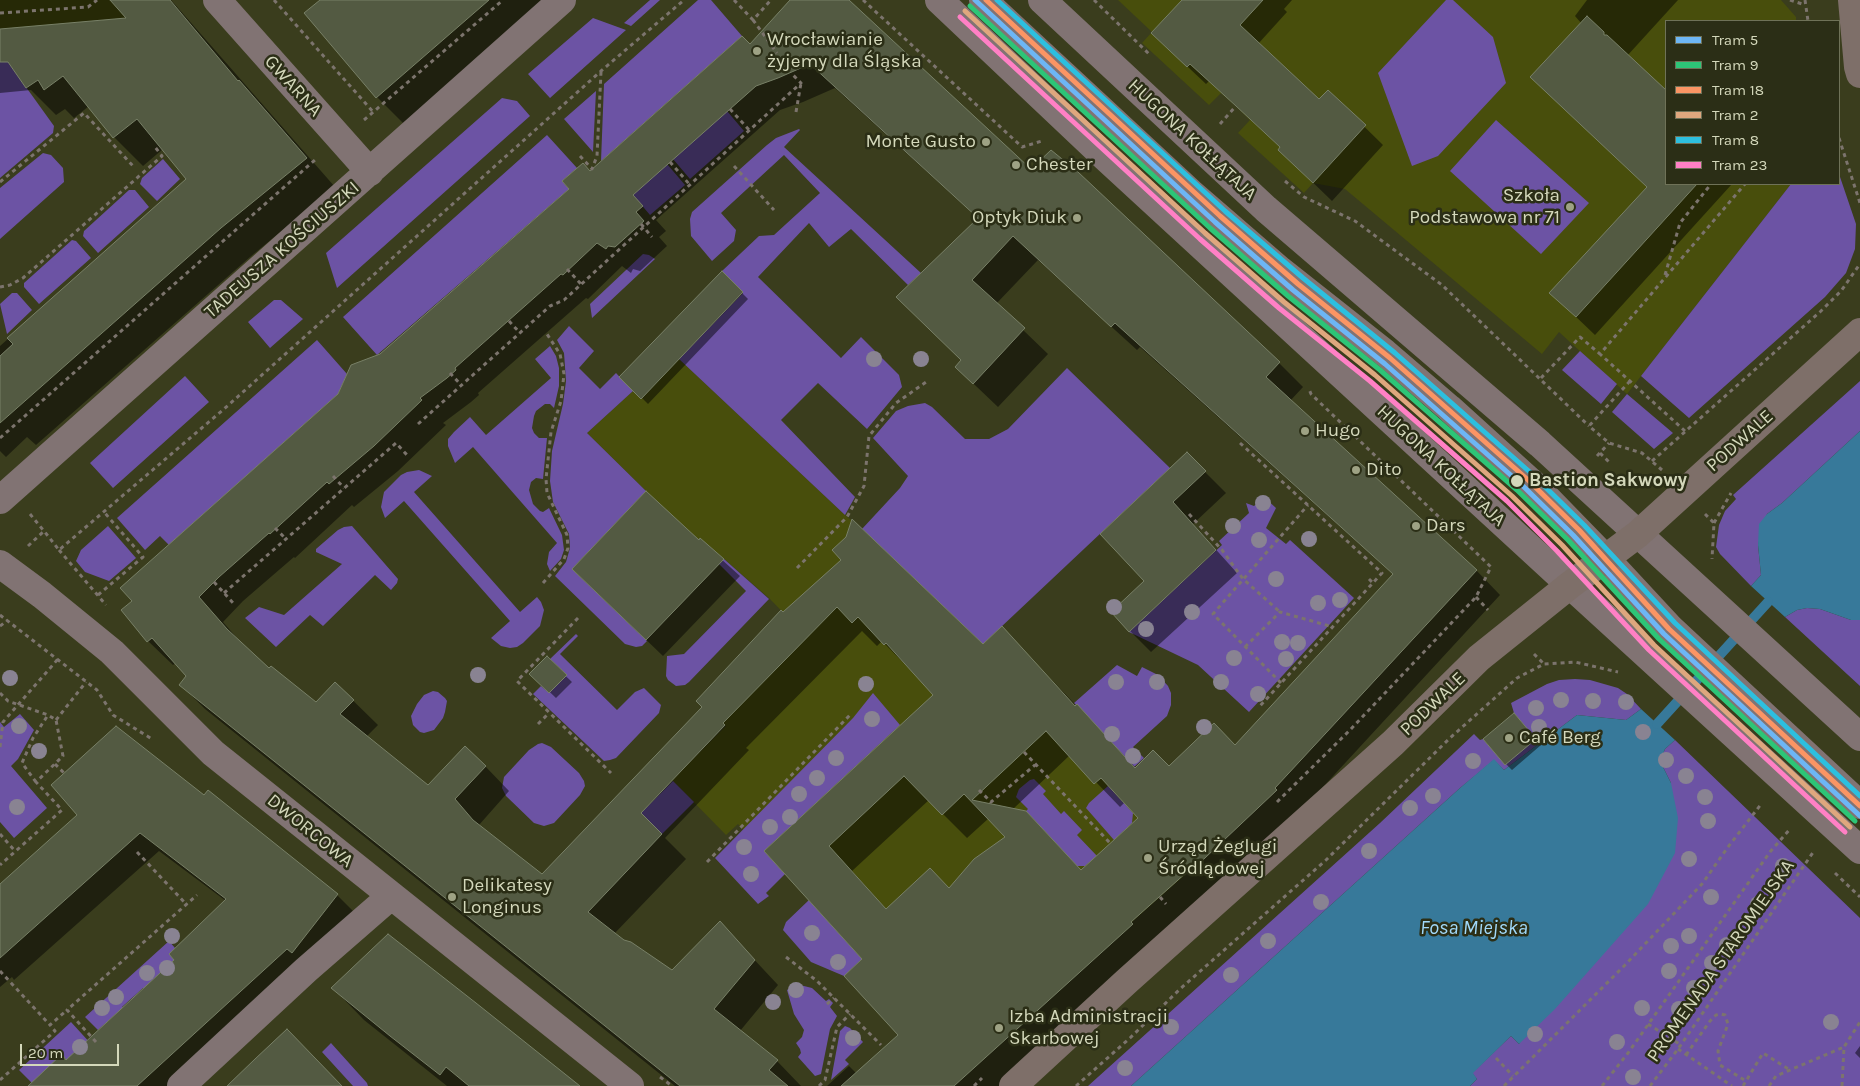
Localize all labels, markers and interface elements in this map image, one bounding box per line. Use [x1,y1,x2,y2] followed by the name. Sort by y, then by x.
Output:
[1665,20,1840,185] legend
[767,29,922,73] place label: Wrocławianie żyjemy dla Śląska
[1712,31,1758,49] text: Tram 5
[751,45,763,57] marker: Wrocławianie żyjemy dla Śląska
[259,50,327,122] street label: GWARNA
[1712,56,1758,74] text: Tram 9
[1123,74,1261,206] street label: HUGONA KOŁŁĄTAJA
[1712,81,1764,99] text: Tram 18
[1712,106,1758,124] text: Tram 2
[865,131,976,153] place label: Monte Gusto
[1712,131,1759,149] text: Tram 8
[980,136,992,148] marker: Monte Gusto
[1026,154,1093,176] place label: Chester
[1712,156,1767,174] text: Tram 23
[1010,159,1022,171] marker: Chester
[200,177,364,323] street label: TADEUSZA KOŚCIUSZKI
[1409,185,1560,229] place label: Szkoła Podstawowa nr 71
[1564,201,1576,213] marker: Szkoła Podstawowa nr 71
[972,207,1067,229] place label: Optyk Diuk
[1071,212,1083,224] marker: Optyk Diuk
[1372,400,1510,532] street label: HUGONA KOŁŁĄTAJA
[1702,405,1778,477] street label: PODWALE
[1315,420,1360,442] place label: Hugo
[1299,425,1311,437] marker: Hugo
[1366,459,1402,481] place label: Dito
[1350,464,1362,476] marker: Dito
[1529,470,1687,492] place label: Bastion Sakwowy
[1509,473,1525,489] marker: Bastion Sakwowy
[1426,515,1466,537] place label: Dars
[1410,520,1422,532] marker: Dars
[1396,667,1470,741] street label: PODWALE
[1519,727,1601,749] place label: Café Berg
[1503,732,1515,744] marker: Café Berg
[262,789,358,873] street label: DWORCOWA
[1158,836,1277,880] place label: Urząd Żeglugi Śródlądowej
[1142,852,1154,864] marker: Urząd Żeglugi Śródlądowej
[1642,855,1800,1067] street label: PROMENADA STAROMIEJSKA
[462,875,552,919] place label: Delikatesy Longinus
[446,891,458,903] marker: Delikatesy Longinus
[1420,916,1528,940] water label: Fosa Miejska
[1009,1006,1168,1050] place label: Izba Administracji Skarbowej
[993,1022,1005,1034] marker: Izba Administracji Skarbowej
[22,1034,121,1066] scale bar
[28,1044,63,1062] text: 20 m

